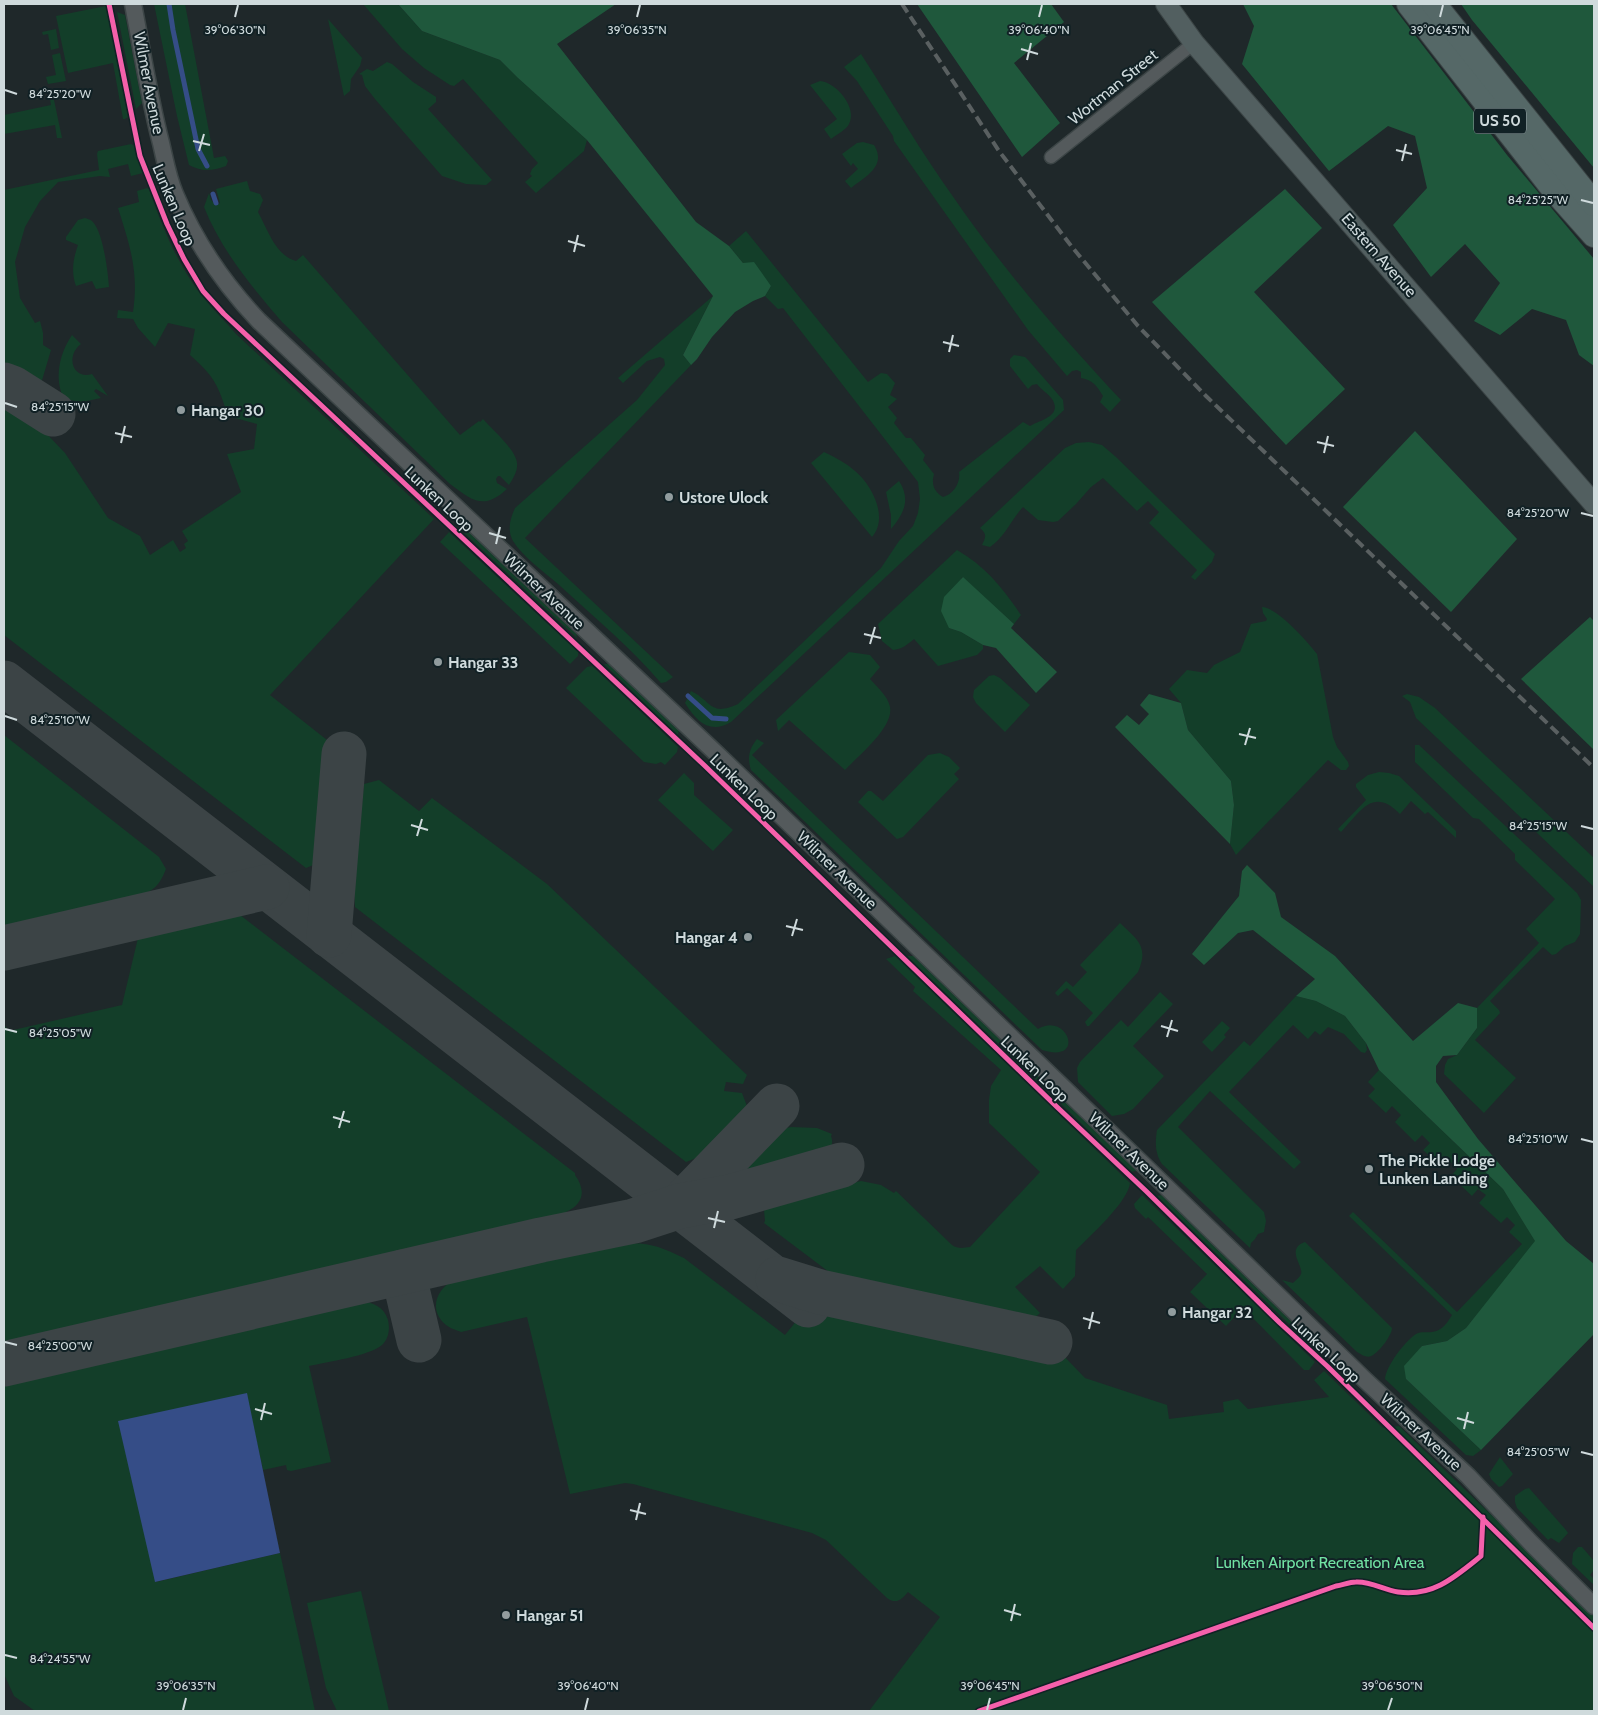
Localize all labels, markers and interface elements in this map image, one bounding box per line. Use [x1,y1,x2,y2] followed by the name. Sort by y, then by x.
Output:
[204,22,266,37] text: 39°06'30"N
[607,22,667,37] text: 39°06'35"N
[1008,22,1070,37] text: 39°06'40"N
[1410,22,1470,37] text: 39°06'45"N
[130,30,168,136] street label: Wilmer Avenue
[1065,45,1162,129] street label: Wortman Street
[29,86,92,101] text: 84°25'20"W
[1474,108,1526,134] road number: US 50
[148,161,200,249] street label: Lunken Loop
[1508,192,1569,207] text: 84°25'25"W
[1337,209,1421,301] street label: Eastern Avenue
[31,399,90,414] text: 84°25'15"W
[191,401,264,420] place label: Hangar 30
[175,404,187,416] marker: Hangar 30
[401,462,477,536] street label: Lunken Loop
[679,488,768,507] place label: Ustore Ulock
[663,491,675,503] marker: Ustore Ulock
[1507,505,1570,520] text: 84°25'20"W
[500,549,588,633] street label: Wilmer Avenue
[448,653,518,672] place label: Hangar 33
[432,656,444,668] marker: Hangar 33
[30,712,91,727] text: 84°25'10"W
[706,750,782,824] street label: Lunken Loop
[1509,818,1568,833] text: 84°25'15"W
[793,827,881,913] street label: Wilmer Avenue
[675,928,738,947] place label: Hangar 4
[742,931,754,943] marker: Hangar 4
[29,1025,92,1040] text: 84°25'05"W
[997,1032,1073,1106] street label: Lunken Loop
[1085,1108,1173,1194] street label: Wilmer Avenue
[1508,1131,1569,1146] text: 84°25'10"W
[1379,1151,1495,1188] place label: The Pickle Lodge Lunken Landing
[1363,1163,1375,1175] marker: The Pickle Lodge Lunken Landing
[1182,1303,1252,1322] place label: Hangar 32
[1166,1306,1178,1318] marker: Hangar 32
[1288,1313,1364,1387] street label: Lunken Loop
[28,1338,93,1353] text: 84°25'00"W
[1377,1390,1465,1474] street label: Wilmer Avenue
[1507,1444,1570,1459] text: 84°25'05"W
[1216,1553,1425,1572] park label: Lunken Airport Recreation Area
[516,1606,584,1625] place label: Hangar 51
[500,1609,512,1621] marker: Hangar 51
[30,1651,91,1666] text: 84°24'55"W
[156,1678,216,1693] text: 39°06'35"N
[557,1678,619,1693] text: 39°06'40"N
[960,1678,1020,1693] text: 39°06'45"N
[1361,1678,1423,1693] text: 39°06'50"N

